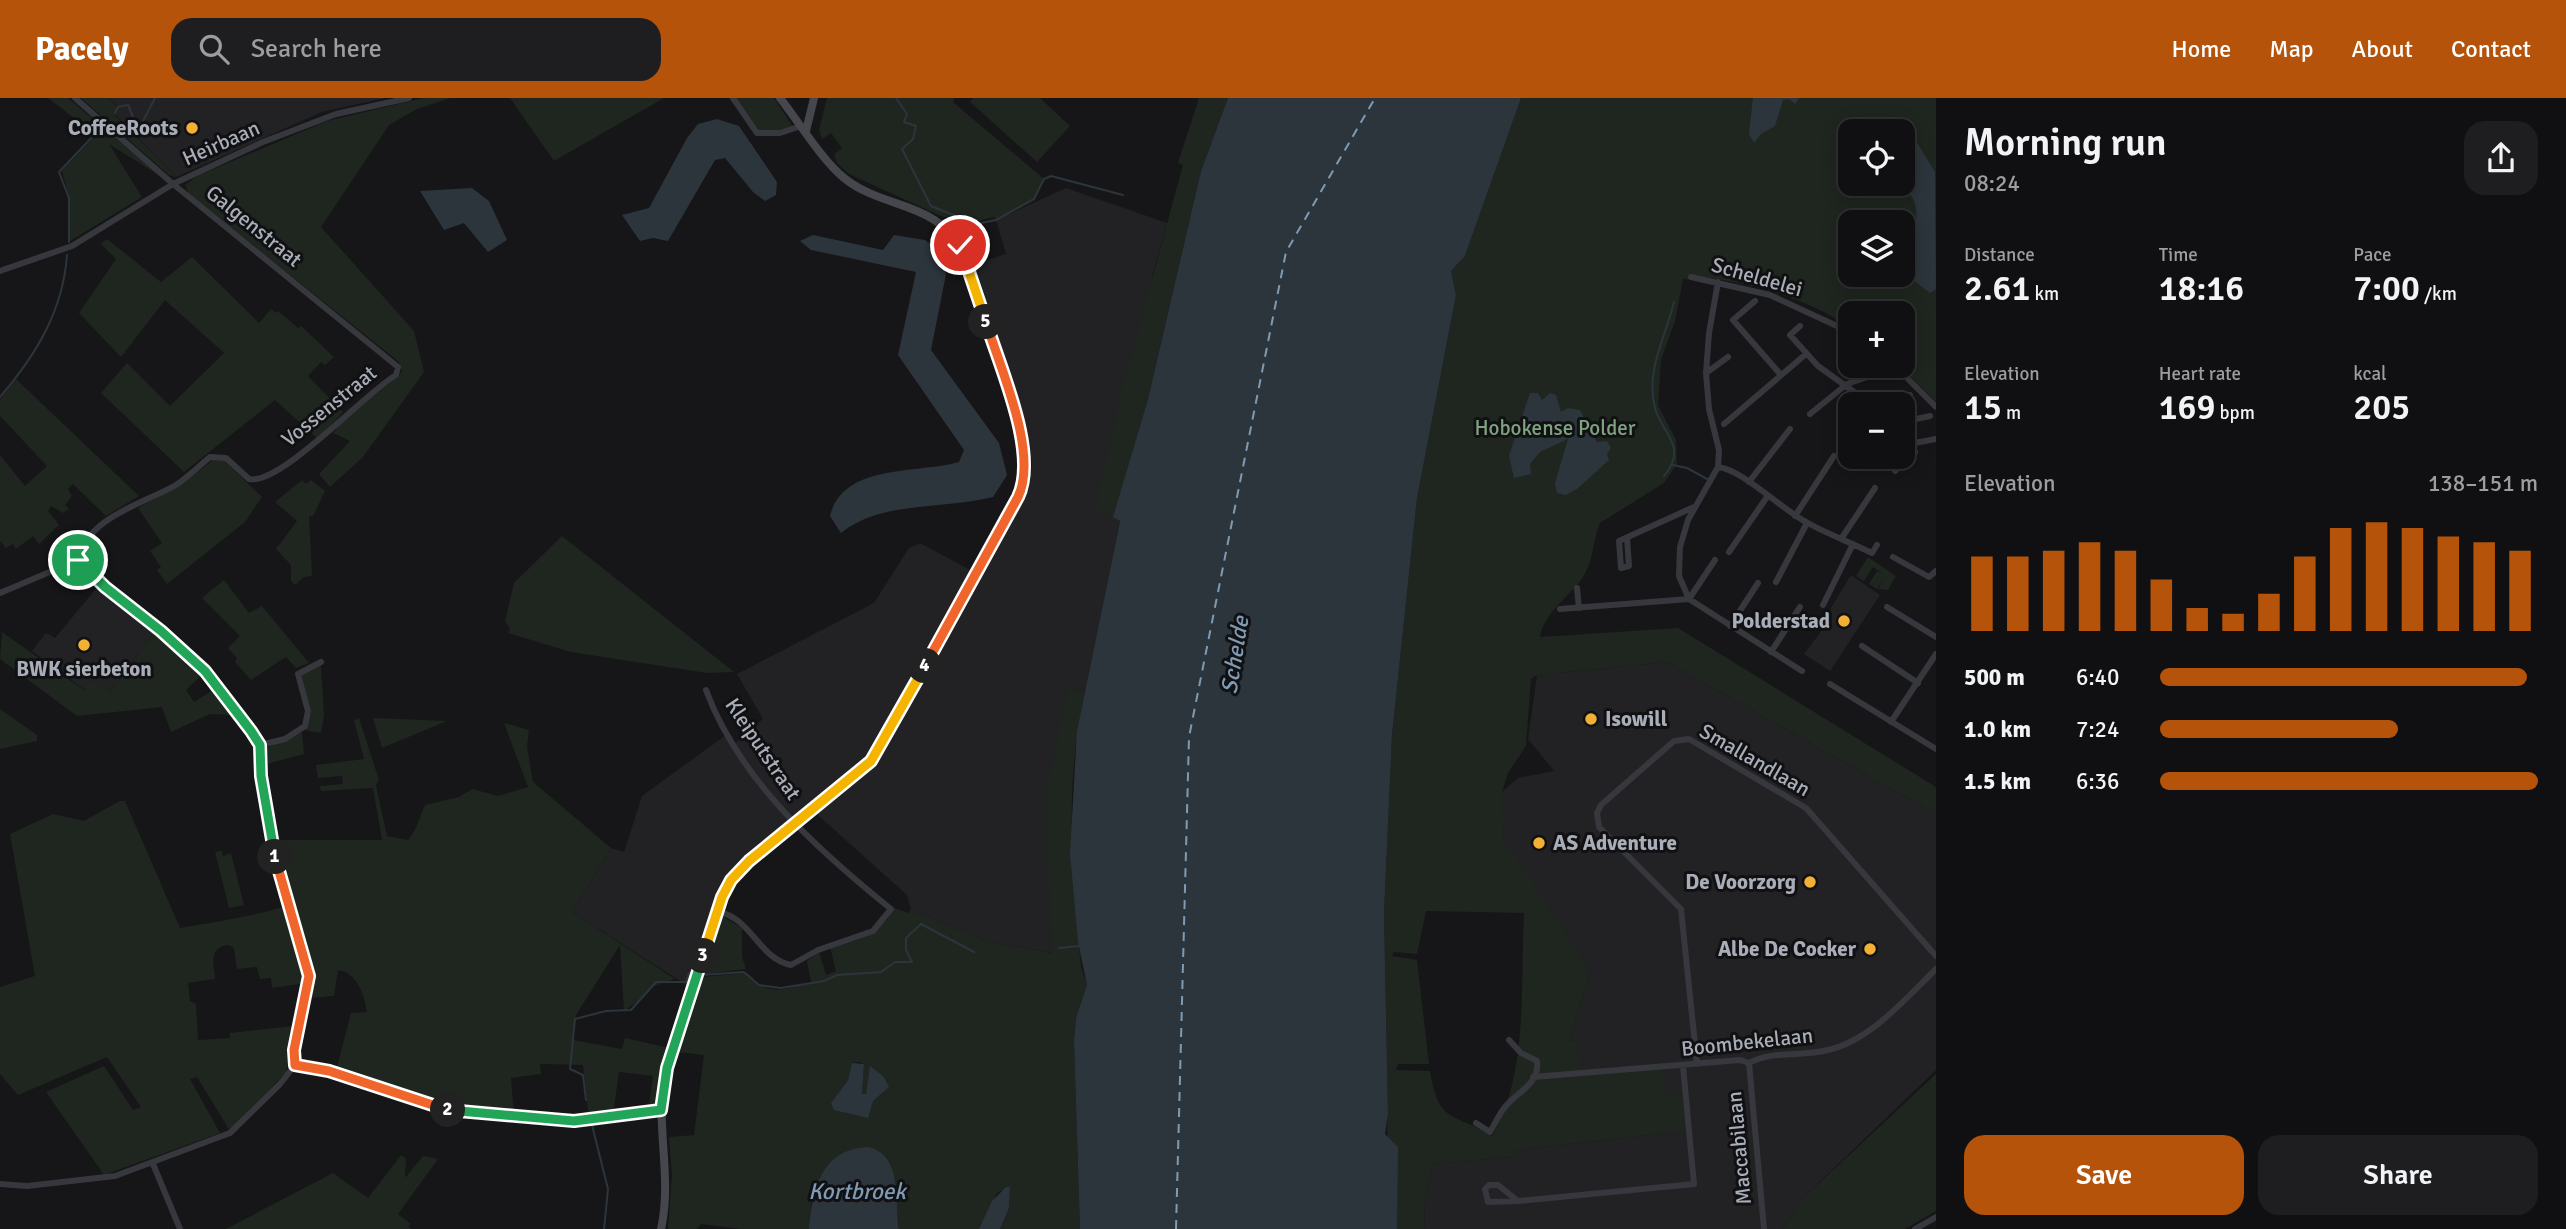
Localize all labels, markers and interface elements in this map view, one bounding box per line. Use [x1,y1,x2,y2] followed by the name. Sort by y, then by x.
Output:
[171,18,661,81] search box
[35,29,129,70] text: Pacely
[195,30,233,68] icon: search
[251,33,382,65] text: Search here
[2171,34,2231,64] text: Home
[2269,34,2314,64] text: Map
[2352,34,2413,64] text: About
[2451,34,2531,64] text: Contact
[178,114,264,172] street label: Heirbaan
[68,115,178,141] place label: CoffeeRoots
[1838,119,1915,469] map controls
[1838,119,1915,196] button: locate
[1964,119,2167,166] text: Morning run
[184,120,200,136] marker: CoffeeRoots
[2464,121,2538,195] button: share
[1964,169,2020,198] text: 08:24
[201,179,307,273] street label: Galgenstraat
[1838,210,1915,287] button: layers
[930,215,990,275] pin
[941,226,979,264] icon: check
[1964,243,2035,267] text: Distance
[2159,243,2198,267] text: Time
[2353,243,2392,267] text: Pace
[1709,252,1805,302] street label: Scheldelei
[1964,267,2030,310] text: 2.61
[2159,267,2244,310] text: 18:16
[2353,267,2420,310] text: 7:00
[2030,282,2059,306] text: km
[2420,282,2457,306] text: /km
[1838,301,1915,378] button: +
[968,304,1004,340] pin: 5
[980,309,991,333] text: 5
[276,360,382,452] street label: Vossenstraat
[1964,362,2040,386] text: Elevation
[2159,362,2241,386] text: Heart rate
[2353,362,2387,386] text: kcal
[1964,386,2002,429] text: 15
[2159,386,2215,429] text: 169
[2353,386,2410,429] text: 205
[1838,392,1915,469] button: −
[2002,401,2021,425] text: m
[2215,401,2255,425] text: bpm
[1474,415,1636,441] park label: Hobokense Polder
[1964,469,2056,498] text: Elevation
[2428,469,2538,498] text: 138–151 m
[48,530,108,590] pin
[59,541,97,579] icon: arrive
[1731,608,1830,634] place label: Polderstad
[1215,613,1256,696] water label: Schelde
[1836,613,1852,629] marker: Polderstad
[76,637,92,653] marker: BWK sierbeton
[908,648,942,684] pin: 4
[919,653,930,677] text: 4
[16,656,152,682] place label: BWK sierbeton
[1964,663,2025,692] text: 500 m
[2076,663,2119,692] text: 6:40
[719,693,807,805] street label: Kleiputstraat
[1605,706,1668,732] place label: Isowill
[1583,711,1599,727] marker: Isowill
[1964,715,2031,744] text: 1.0 km
[2076,715,2119,744] text: 7:24
[1695,718,1815,802] street label: Smallandlaan
[1964,767,2031,796] text: 1.5 km
[2076,767,2119,796] text: 6:36
[1553,830,1677,856] place label: AS Adventure
[1531,835,1547,851] marker: AS Adventure
[258,840,292,874] pin: 1
[269,844,280,868] text: 1
[1685,869,1796,895] place label: De Voorzorg
[1802,874,1818,890] marker: De Voorzorg
[1718,936,1857,962] place label: Albe De Cocker
[686,938,720,974] pin: 3
[1862,941,1878,957] marker: Albe De Cocker
[697,943,708,967] text: 3
[1680,1022,1814,1062] street label: Boombekelaan
[1721,1090,1757,1206] street label: Maccabilaan
[430,1093,466,1128] pin: 2
[442,1097,453,1121] text: 2
[1964,1135,2244,1215] button: Save
[2258,1135,2538,1215] button: Share
[808,1177,908,1206] water label: Kortbroek

